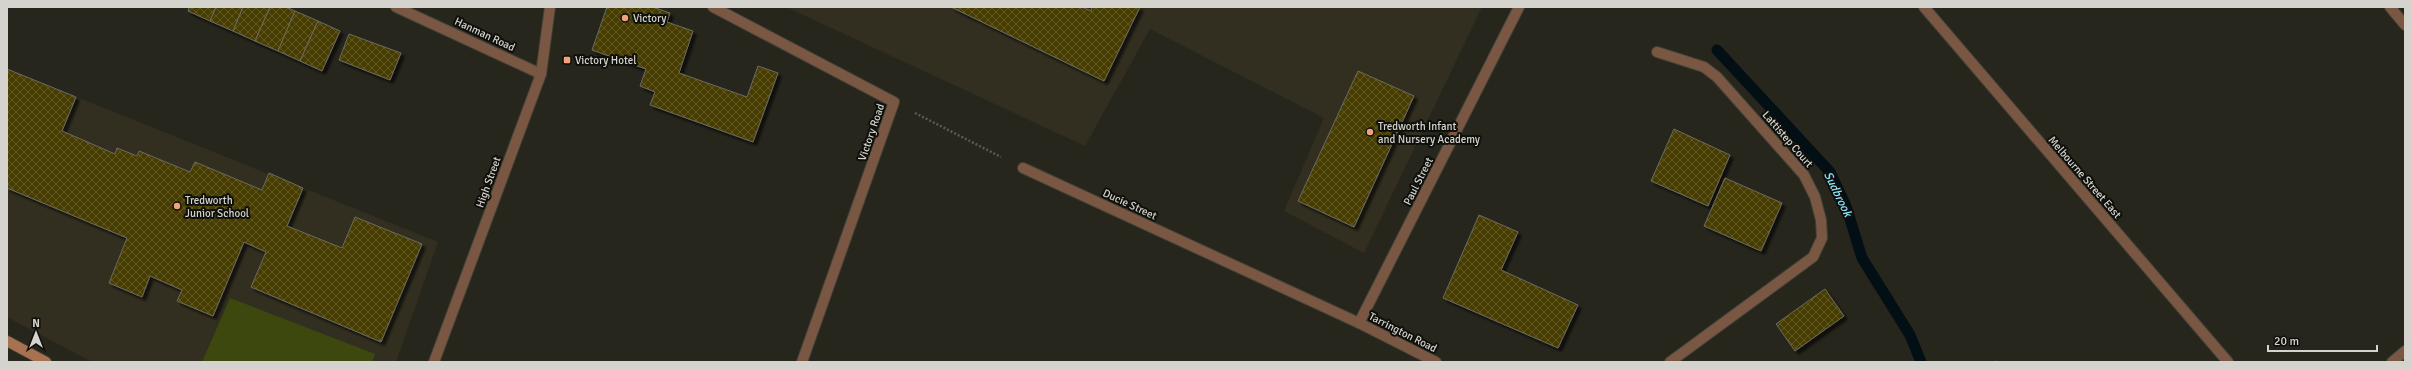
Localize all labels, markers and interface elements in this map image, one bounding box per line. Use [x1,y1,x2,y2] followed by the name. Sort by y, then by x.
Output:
[633,12,667,25] place label: Victory
[620,13,630,23] marker: Victory
[452,15,517,54] street label: Hanman Road
[575,54,636,67] place label: Victory Hotel
[562,55,572,65] marker: Victory Hotel
[856,102,887,162] street label: Victory Road
[1760,108,1816,170] street label: Lattistep Court
[1378,120,1481,146] place label: Tredworth Infant and Nursery Academy
[1365,127,1375,137] marker: Tredworth Infant and Nursery Academy
[2045,134,2124,221] street label: Melbourne Street East
[473,155,504,209] street label: High Street
[1401,155,1436,207] street label: Paul Street
[1820,169,1855,220] water label: Sudbrook
[1101,186,1159,223] street label: Ducie Street
[185,194,249,220] place label: Tredworth Junior School
[172,201,182,211] marker: Tredworth Junior School
[1367,310,1439,355] street label: Tarrington Road
[16,313,56,353] north arrow
[32,317,40,330] text: N
[2268,327,2377,353] scale bar
[2274,334,2299,349] text: 20 m

